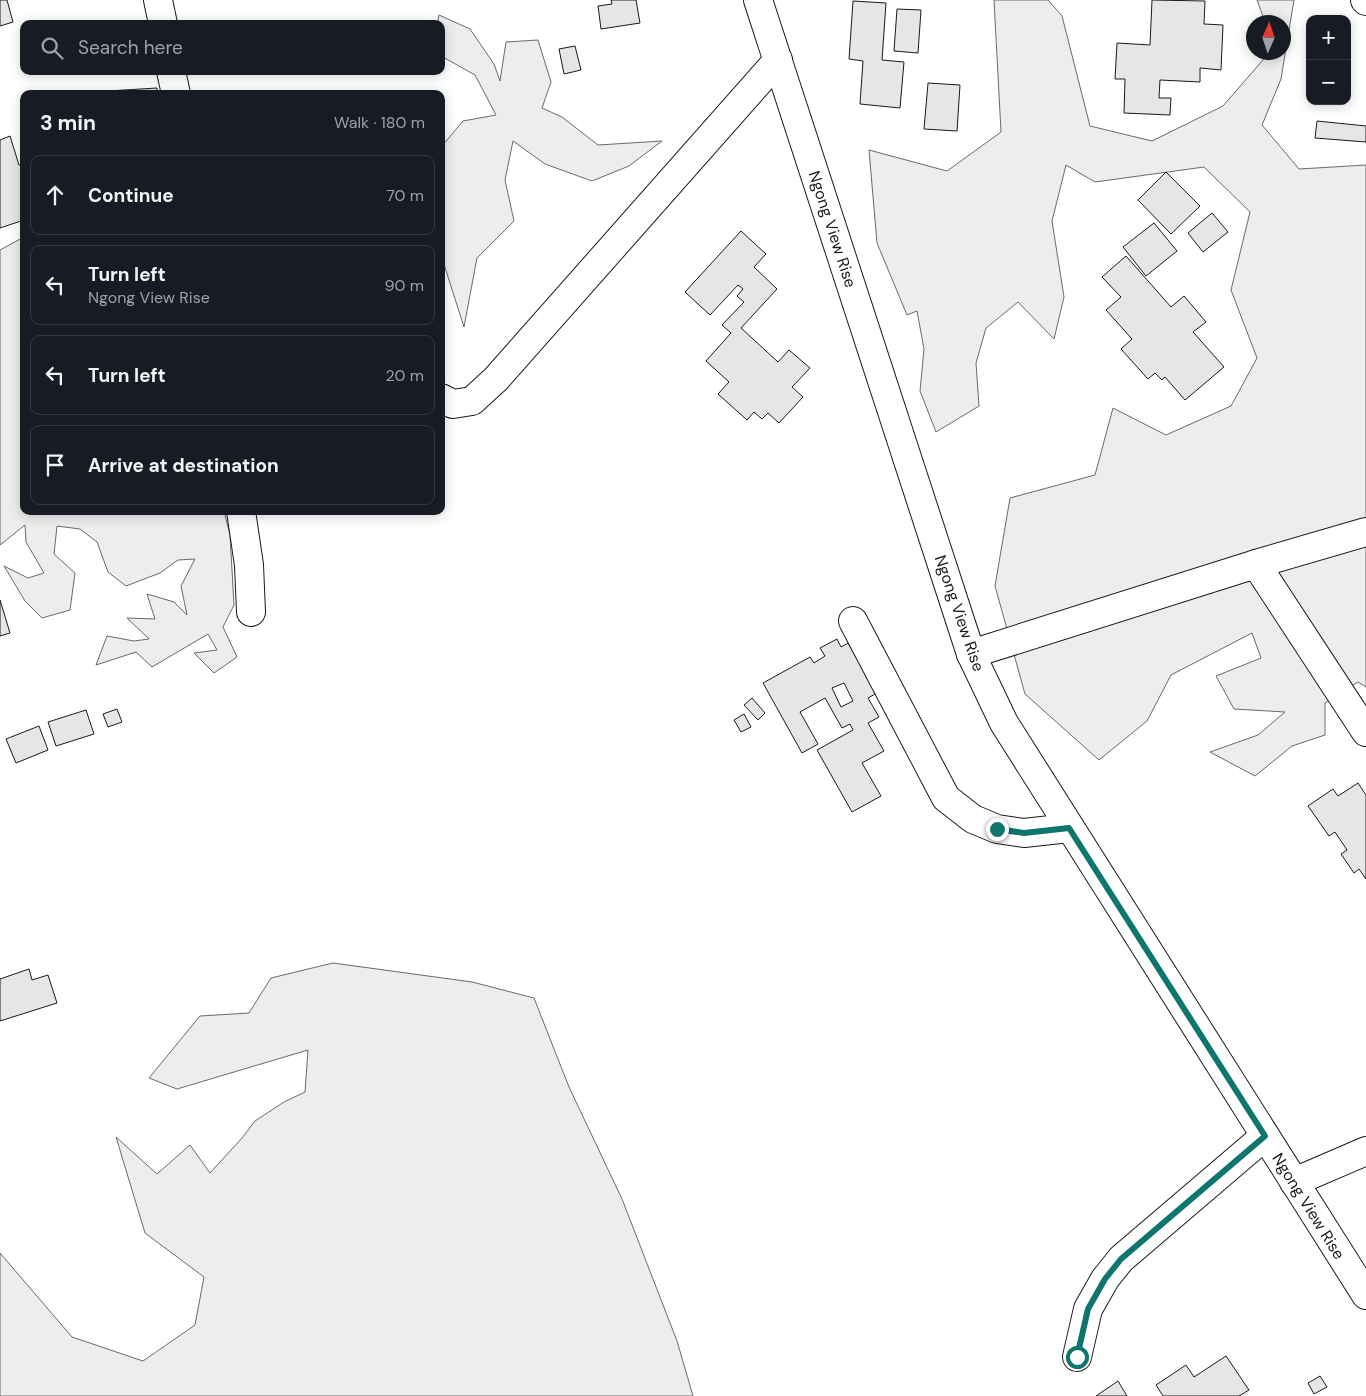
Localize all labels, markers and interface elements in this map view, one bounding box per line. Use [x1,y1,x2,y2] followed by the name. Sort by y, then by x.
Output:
[1246,15,1291,60] north arrow
[1306,15,1351,105] map controls
[1306,15,1351,60] button: +
[20,20,445,75] search box
[38,34,66,62] icon: search
[78,35,183,60] text: Search here
[1306,60,1351,105] button: −
[40,109,96,137] text: 3 min
[334,112,425,133] text: Walk · 180 m
[804,168,861,290] street label: Ngong View Rise
[41,181,69,209] icon: ahead
[88,183,174,208] text: Continue
[386,185,424,206] text: 70 m
[88,262,166,287] text: Turn left
[41,271,69,299] icon: left
[384,275,424,296] text: 90 m
[88,287,210,308] text: Ngong View Rise
[41,361,69,389] icon: left
[88,363,166,388] text: Turn left
[385,365,424,386] text: 20 m
[41,451,69,479] icon: arrive
[88,453,279,478] text: Arrive at destination
[930,552,989,674] street label: Ngong View Rise
[986,818,1009,841] route end
[1267,1149,1350,1263] street label: Ngong View Rise
[1066,1346,1089,1369] route start

